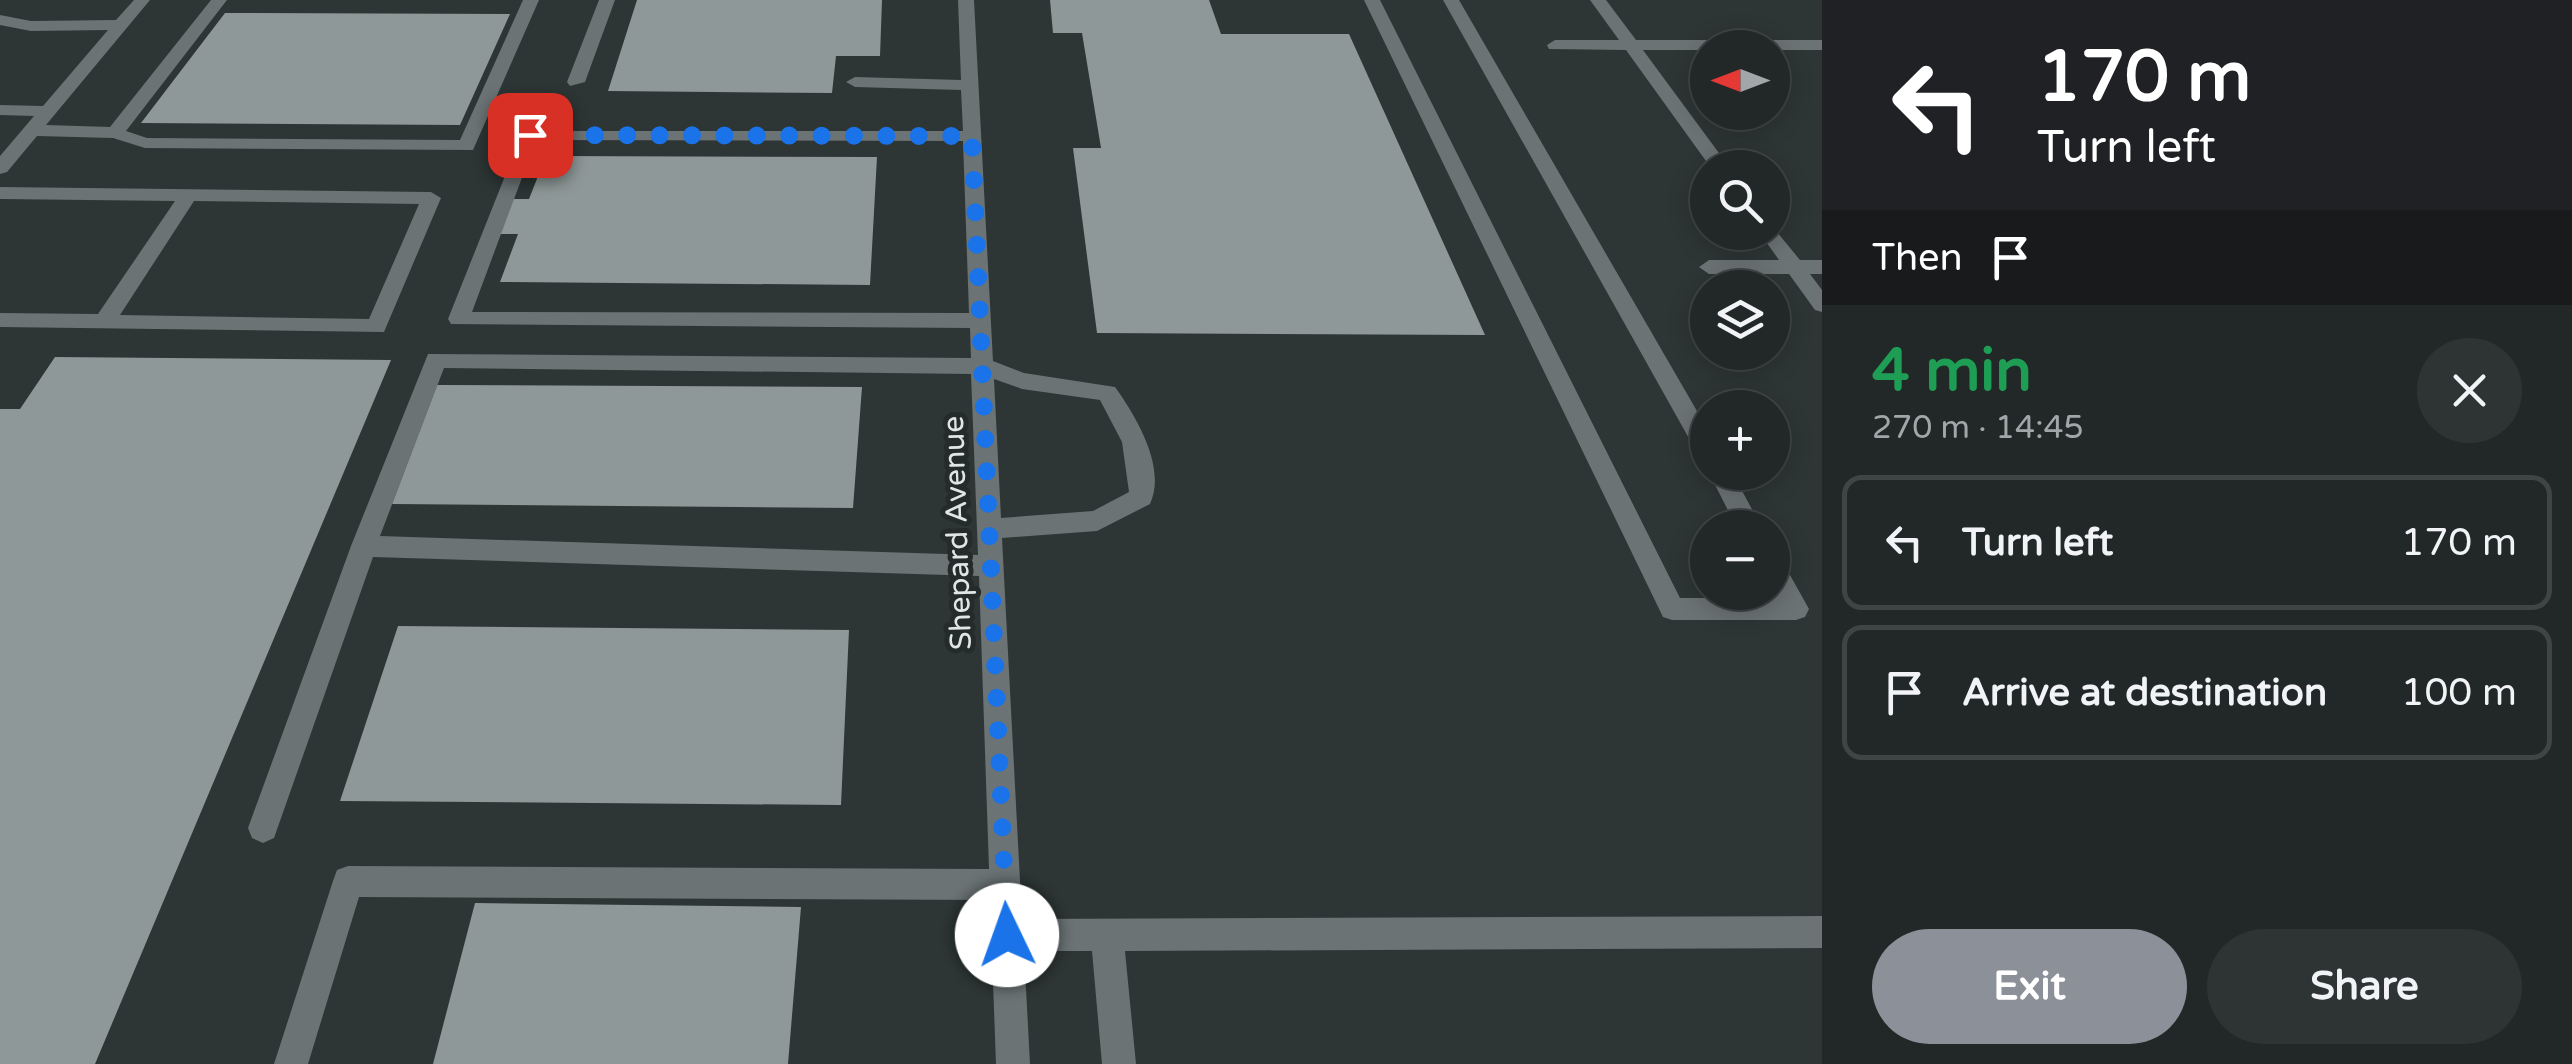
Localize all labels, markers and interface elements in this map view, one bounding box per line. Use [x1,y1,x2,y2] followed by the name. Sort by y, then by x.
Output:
[1690,30,1790,130] north arrow
[1690,30,1790,610] map controls
[2037,36,2251,120] text: 170 m
[1872,40,2002,170] icon: left
[488,93,573,178] pin
[503,108,558,163] icon: arrive
[2037,121,2216,175] text: Turn left
[1690,150,1790,250] button: search
[1983,230,2038,285] icon: arrive
[1872,235,1963,281] text: Then
[1690,270,1790,370] button: layers
[1872,335,2032,407] text: 4 min
[2417,338,2522,443] button: close
[1690,390,1790,490] button: +
[1872,409,2084,447] text: 270 m · 14:45
[935,415,980,651] street label: Shepard Avenue
[1690,510,1790,610] button: −
[1877,515,1932,570] icon: left
[1962,520,2113,566] text: Turn left
[2401,520,2517,566] text: 170 m
[1877,665,1932,720] icon: arrive
[1962,670,2327,716] text: Arrive at destination
[2401,670,2517,716] text: 100 m
[955,883,1059,987] position arrow
[1872,929,2187,1044] button: Exit
[2207,929,2522,1044] button: Share

